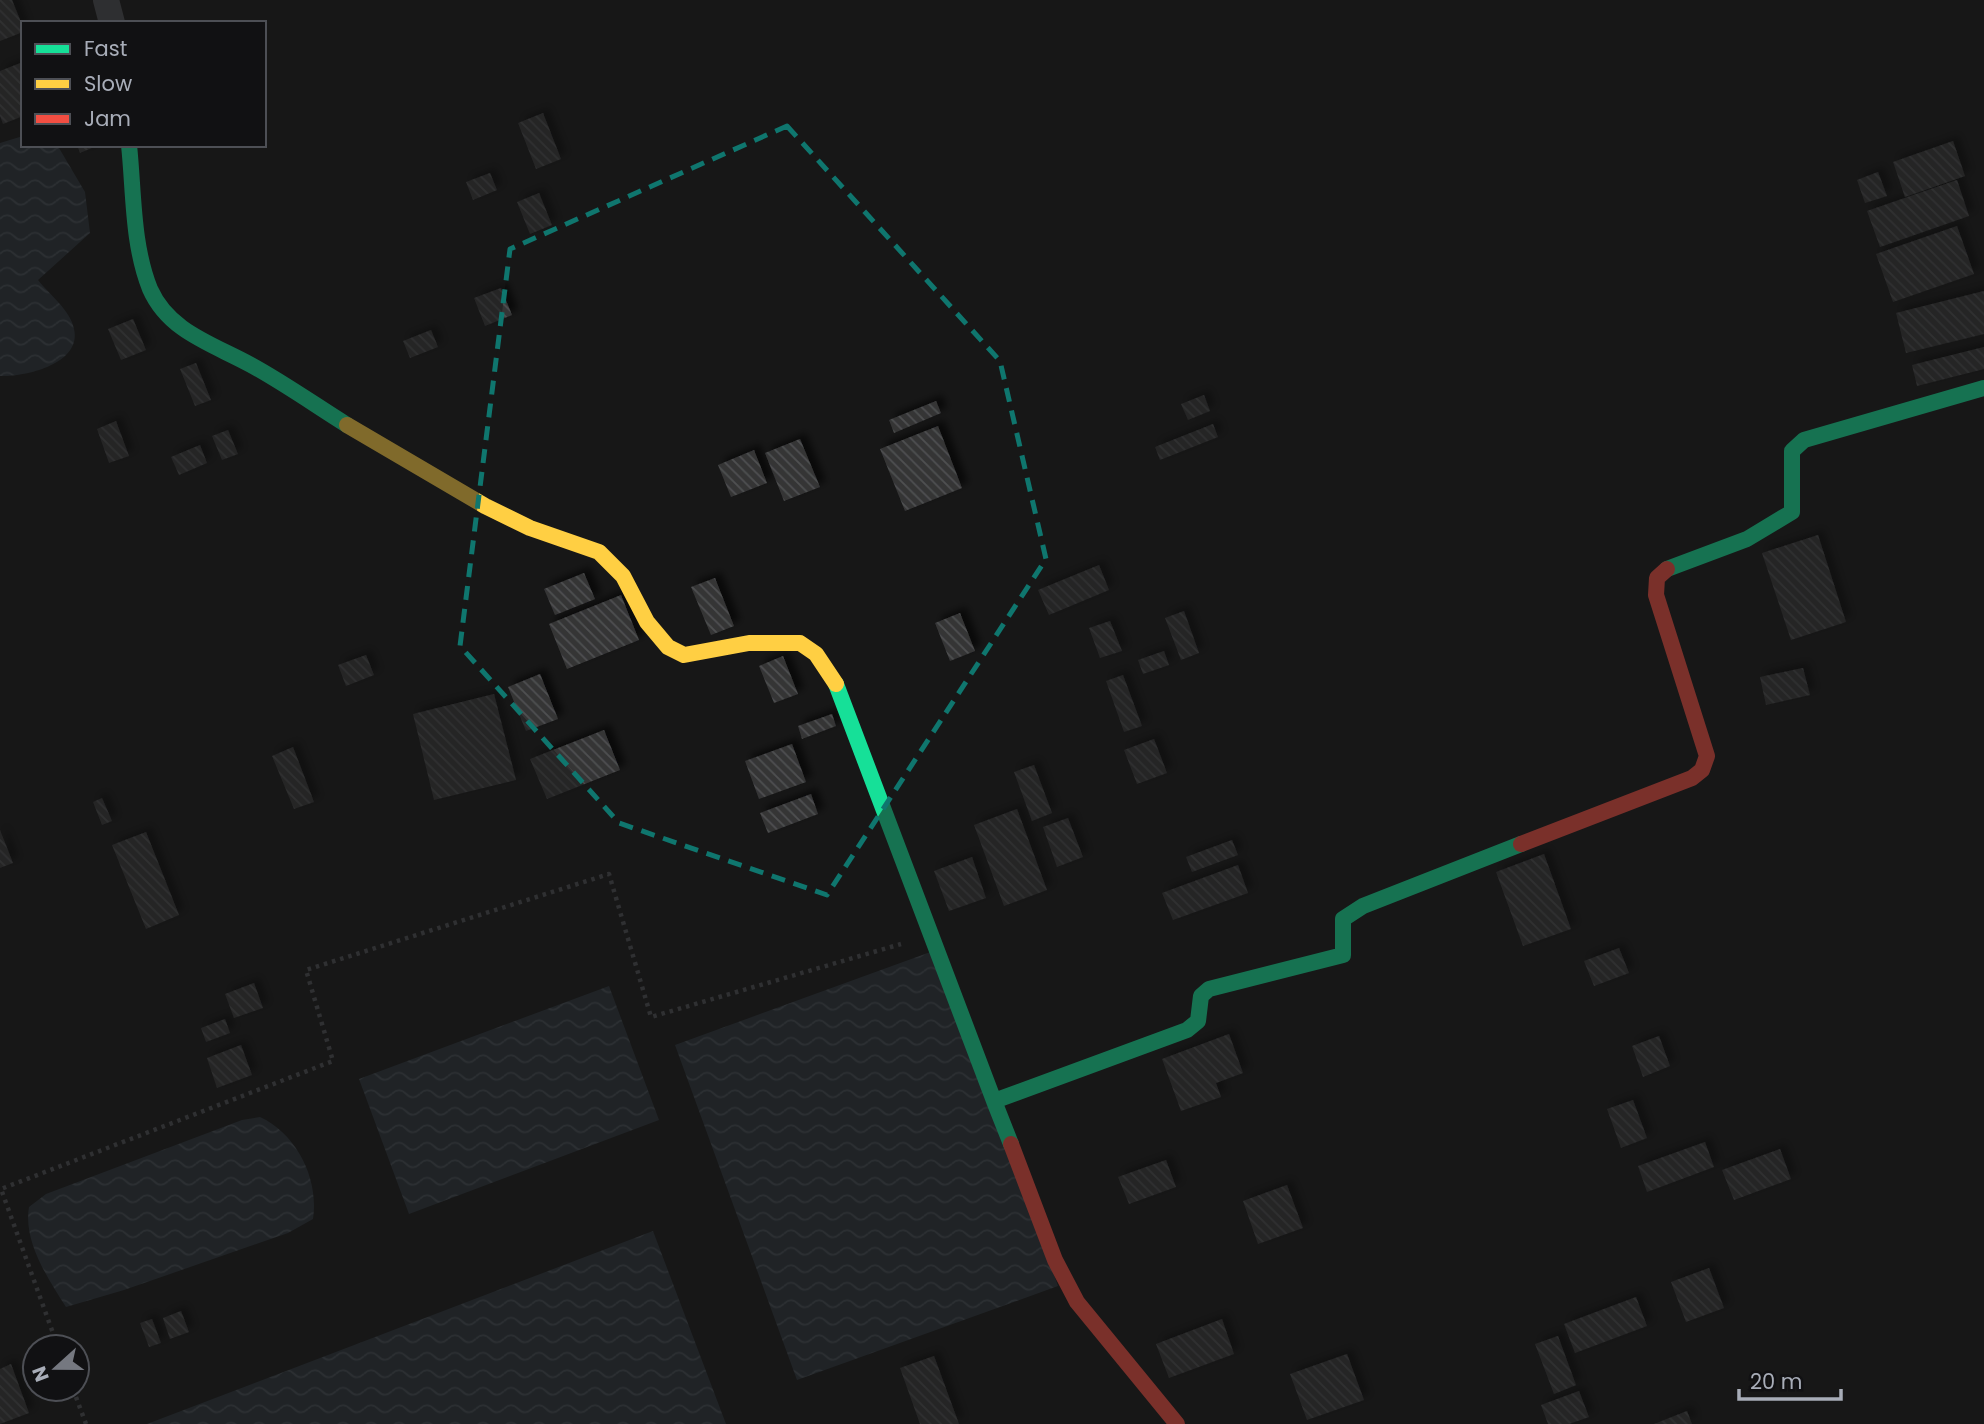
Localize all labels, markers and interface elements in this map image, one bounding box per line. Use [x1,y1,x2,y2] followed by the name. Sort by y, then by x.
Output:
[21,21,266,147] legend
[84,34,127,63] text: Fast
[84,69,132,98] text: Slow
[84,104,131,133] text: Jam
[21,1333,91,1403] north arrow
[1739,1358,1840,1402] scale bar
[25,1362,56,1385] text: N
[1750,1367,1803,1396] text: 20 m

